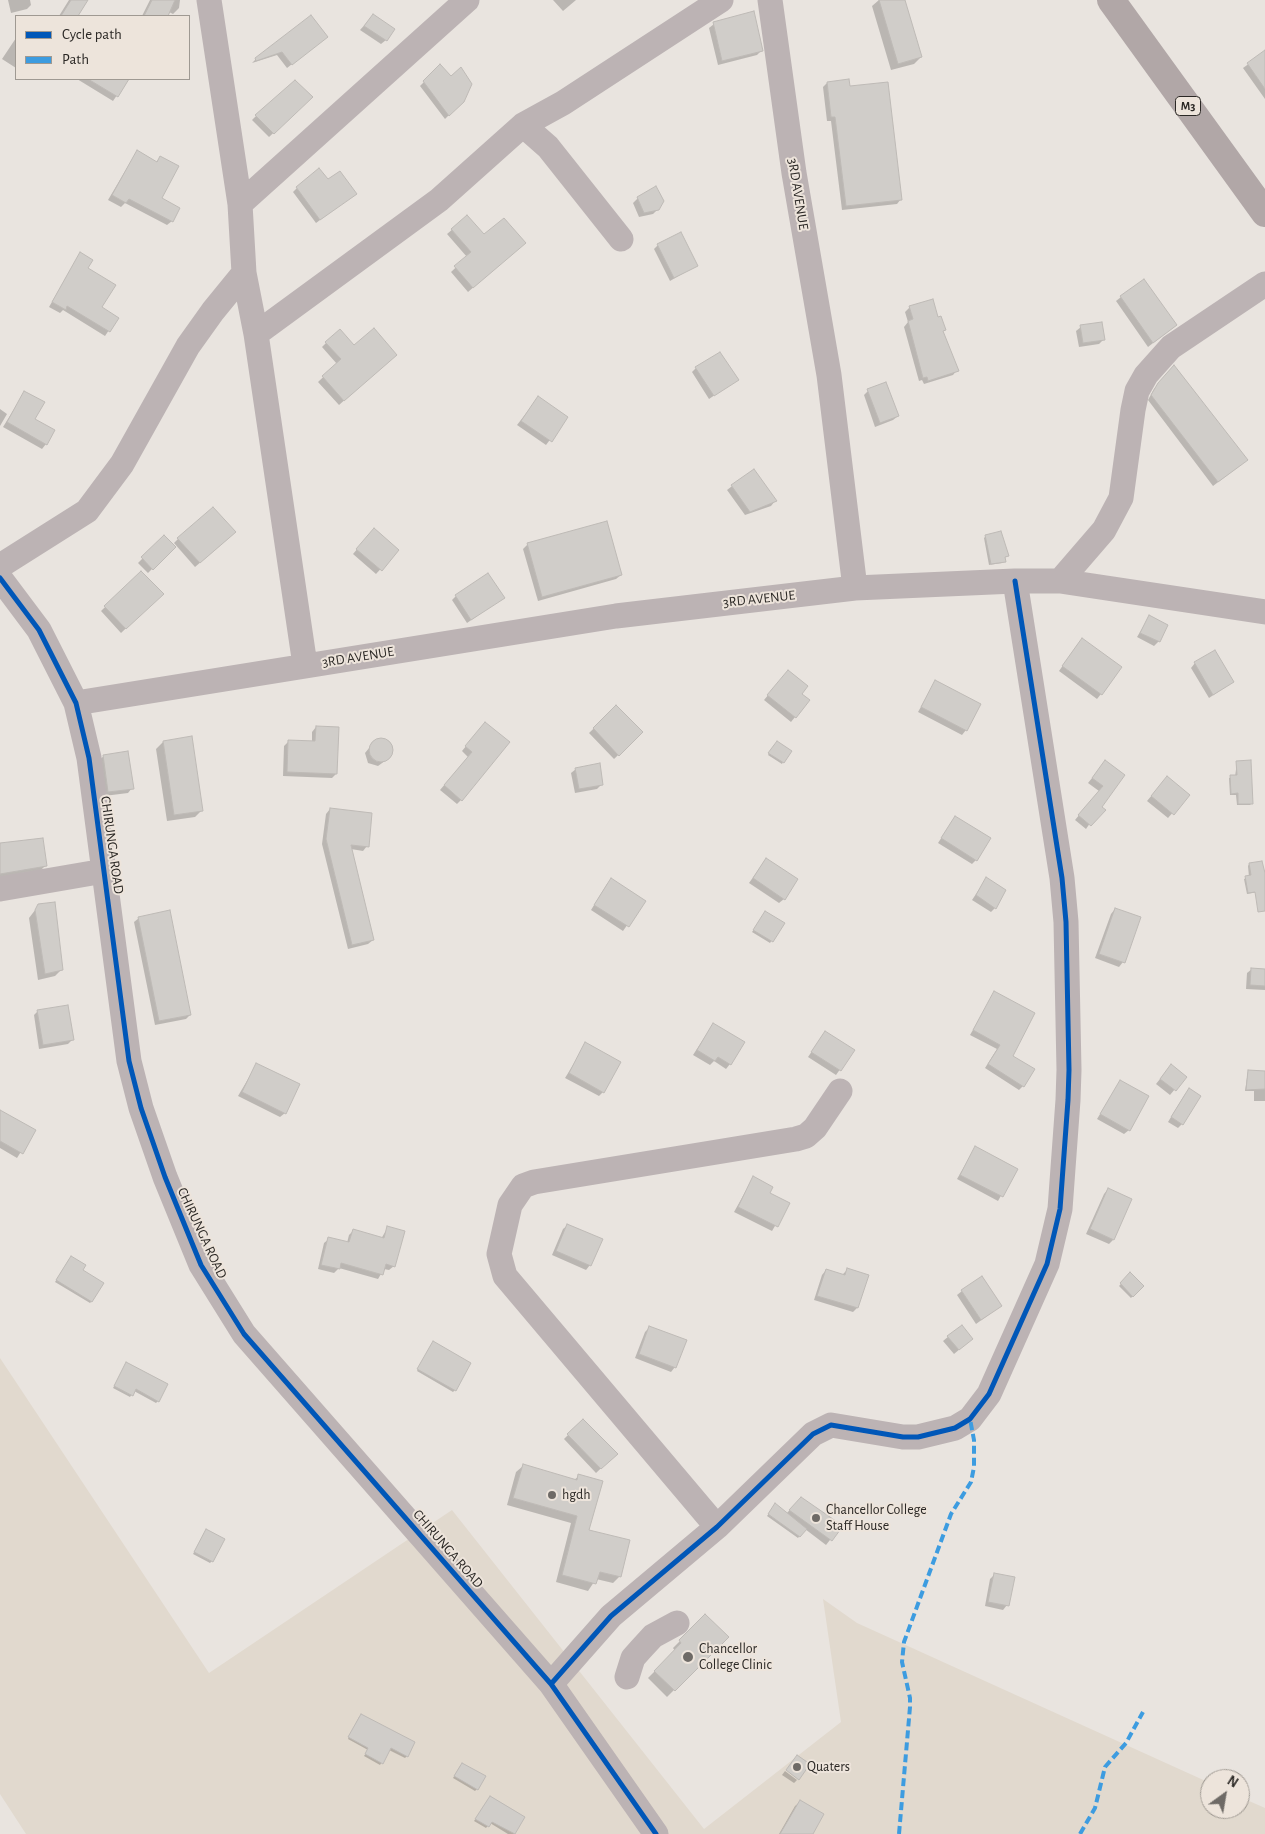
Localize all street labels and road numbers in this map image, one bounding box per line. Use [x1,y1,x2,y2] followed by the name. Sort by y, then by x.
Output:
[1176,96,1200,115] road number: M3
[784,157,812,231] street label: 3RD AVENUE
[722,587,796,611] street label: 3RD AVENUE
[321,643,395,671] street label: 3RD AVENUE
[97,795,127,895] street label: CHIRUNGA ROAD
[174,1185,230,1281] street label: CHIRUNGA ROAD
[409,1506,487,1592] street label: CHIRUNGA ROAD

